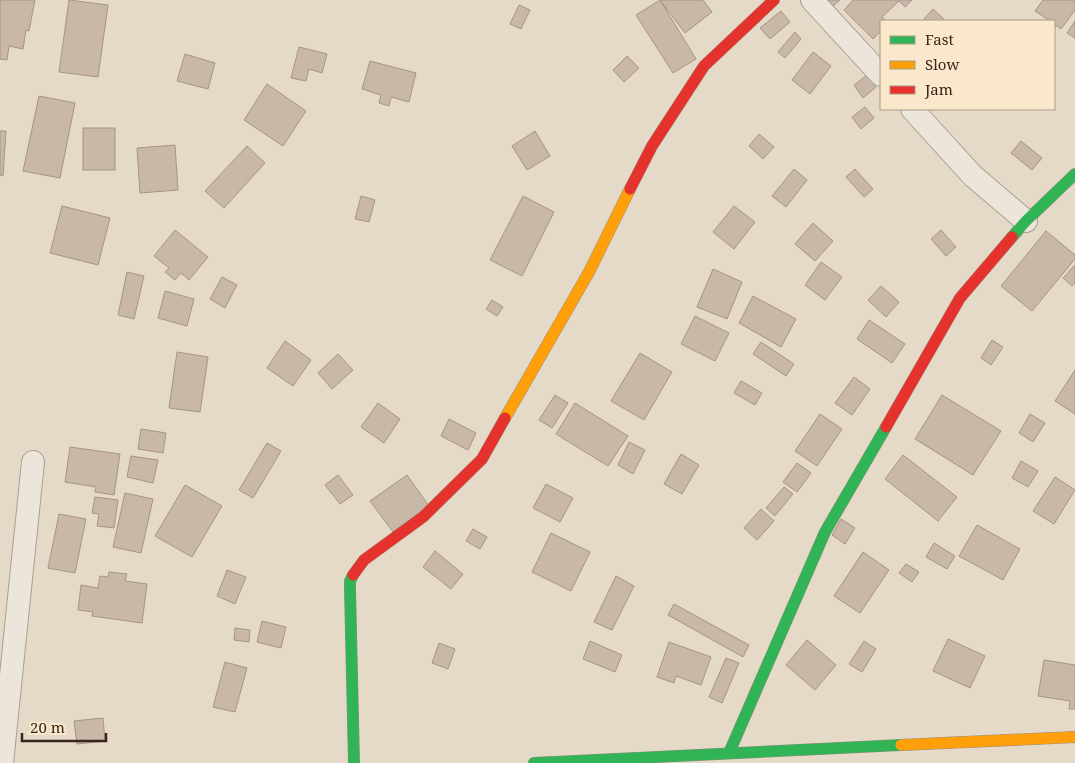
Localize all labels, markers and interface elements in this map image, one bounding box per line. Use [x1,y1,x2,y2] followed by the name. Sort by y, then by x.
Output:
[880,20,1055,110] legend
[925,29,954,49] text: Fast
[925,54,959,74] text: Slow
[924,79,953,99] text: Jam
[22,710,106,742] scale bar
[30,717,65,737] text: 20 m

